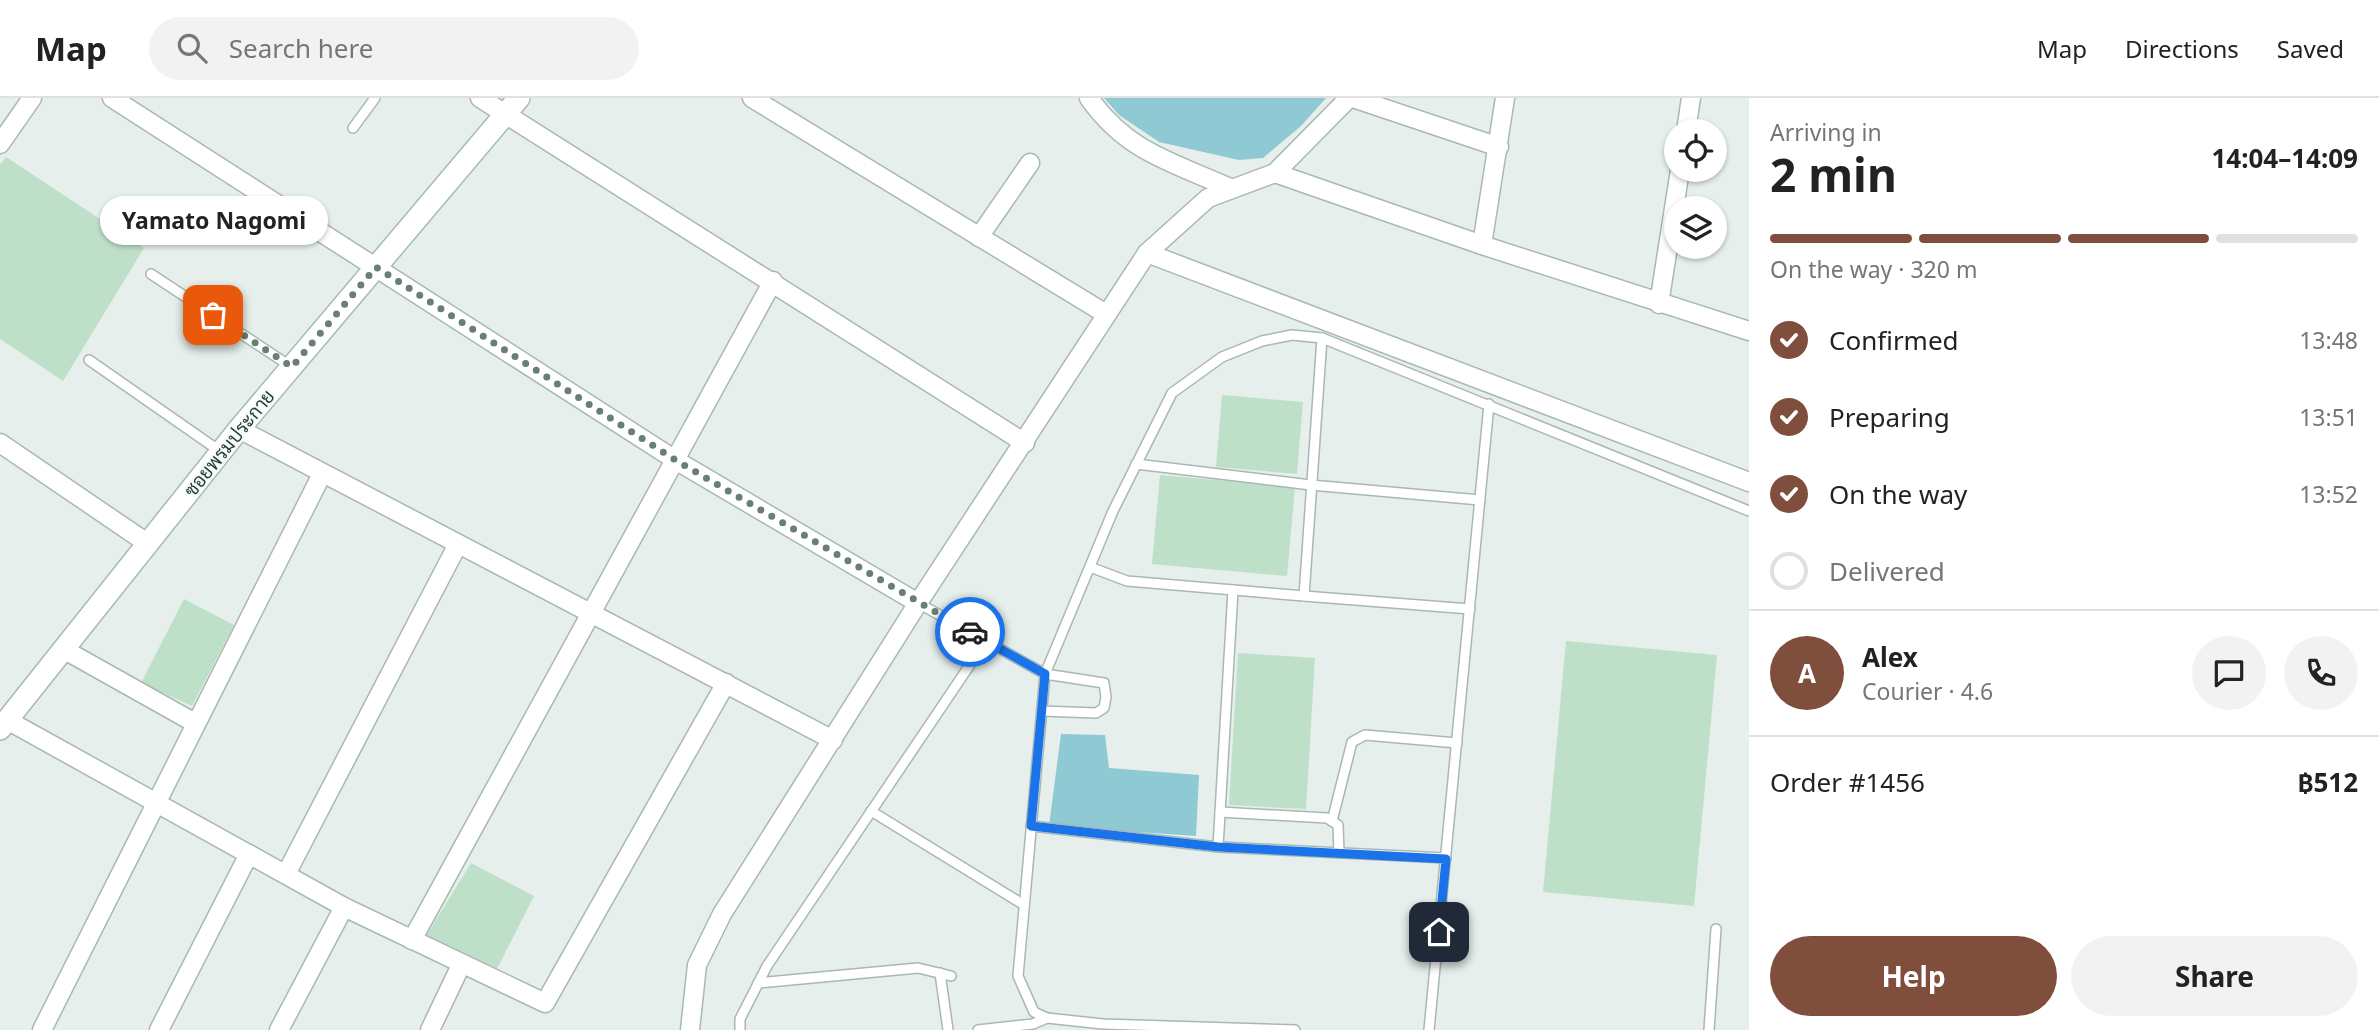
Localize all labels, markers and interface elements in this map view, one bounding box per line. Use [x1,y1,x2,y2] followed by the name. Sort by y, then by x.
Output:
[149,17,639,80] search box
[35,26,107,71] text: Map
[173,29,211,67] icon: search
[229,30,373,66] text: Search here
[2037,32,2087,65] text: Map
[2125,32,2239,65] text: Directions
[2277,32,2344,65] text: Saved
[1770,116,1882,148] text: Arriving in
[1664,119,1727,259] map controls
[1664,119,1727,182] button: locate
[2211,140,2358,176] text: 14:04–14:09
[1770,143,1897,205] text: 2 min
[99,196,327,245] callout: Yamato Nagomi
[1664,196,1727,259] button: layers
[122,204,306,236] text: Yamato Nagomi
[1770,253,1977,285] text: On the way · 320 m
[183,285,243,345] pin
[194,296,232,334] icon: bag
[1770,321,1808,359] icon: check
[1829,322,1959,358] text: Confirmed
[2299,324,2358,356] text: 13:48
[178,384,280,502] street label: ซอยพรมประกาย
[1770,398,1808,436] icon: check
[1829,399,1950,435] text: Preparing
[2299,401,2358,433] text: 13:51
[1770,475,1808,513] icon: check
[1829,476,1967,512] text: On the way
[2299,478,2358,510] text: 13:52
[1829,553,1945,589] text: Delivered
[935,597,1005,667] courier
[951,613,989,651] icon: car
[2192,636,2266,710] button: chat
[2284,636,2358,710] button: phone
[1862,639,1918,675] text: Alex
[1798,655,1816,691] text: A
[1862,675,1993,707] text: Courier · 4.6
[1770,764,1925,800] text: Order #1456
[2298,764,2358,800] text: ฿512
[1409,902,1469,962] pin
[1420,913,1458,951] icon: home
[1770,936,2057,1016] button: Help
[2071,936,2358,1016] button: Share

